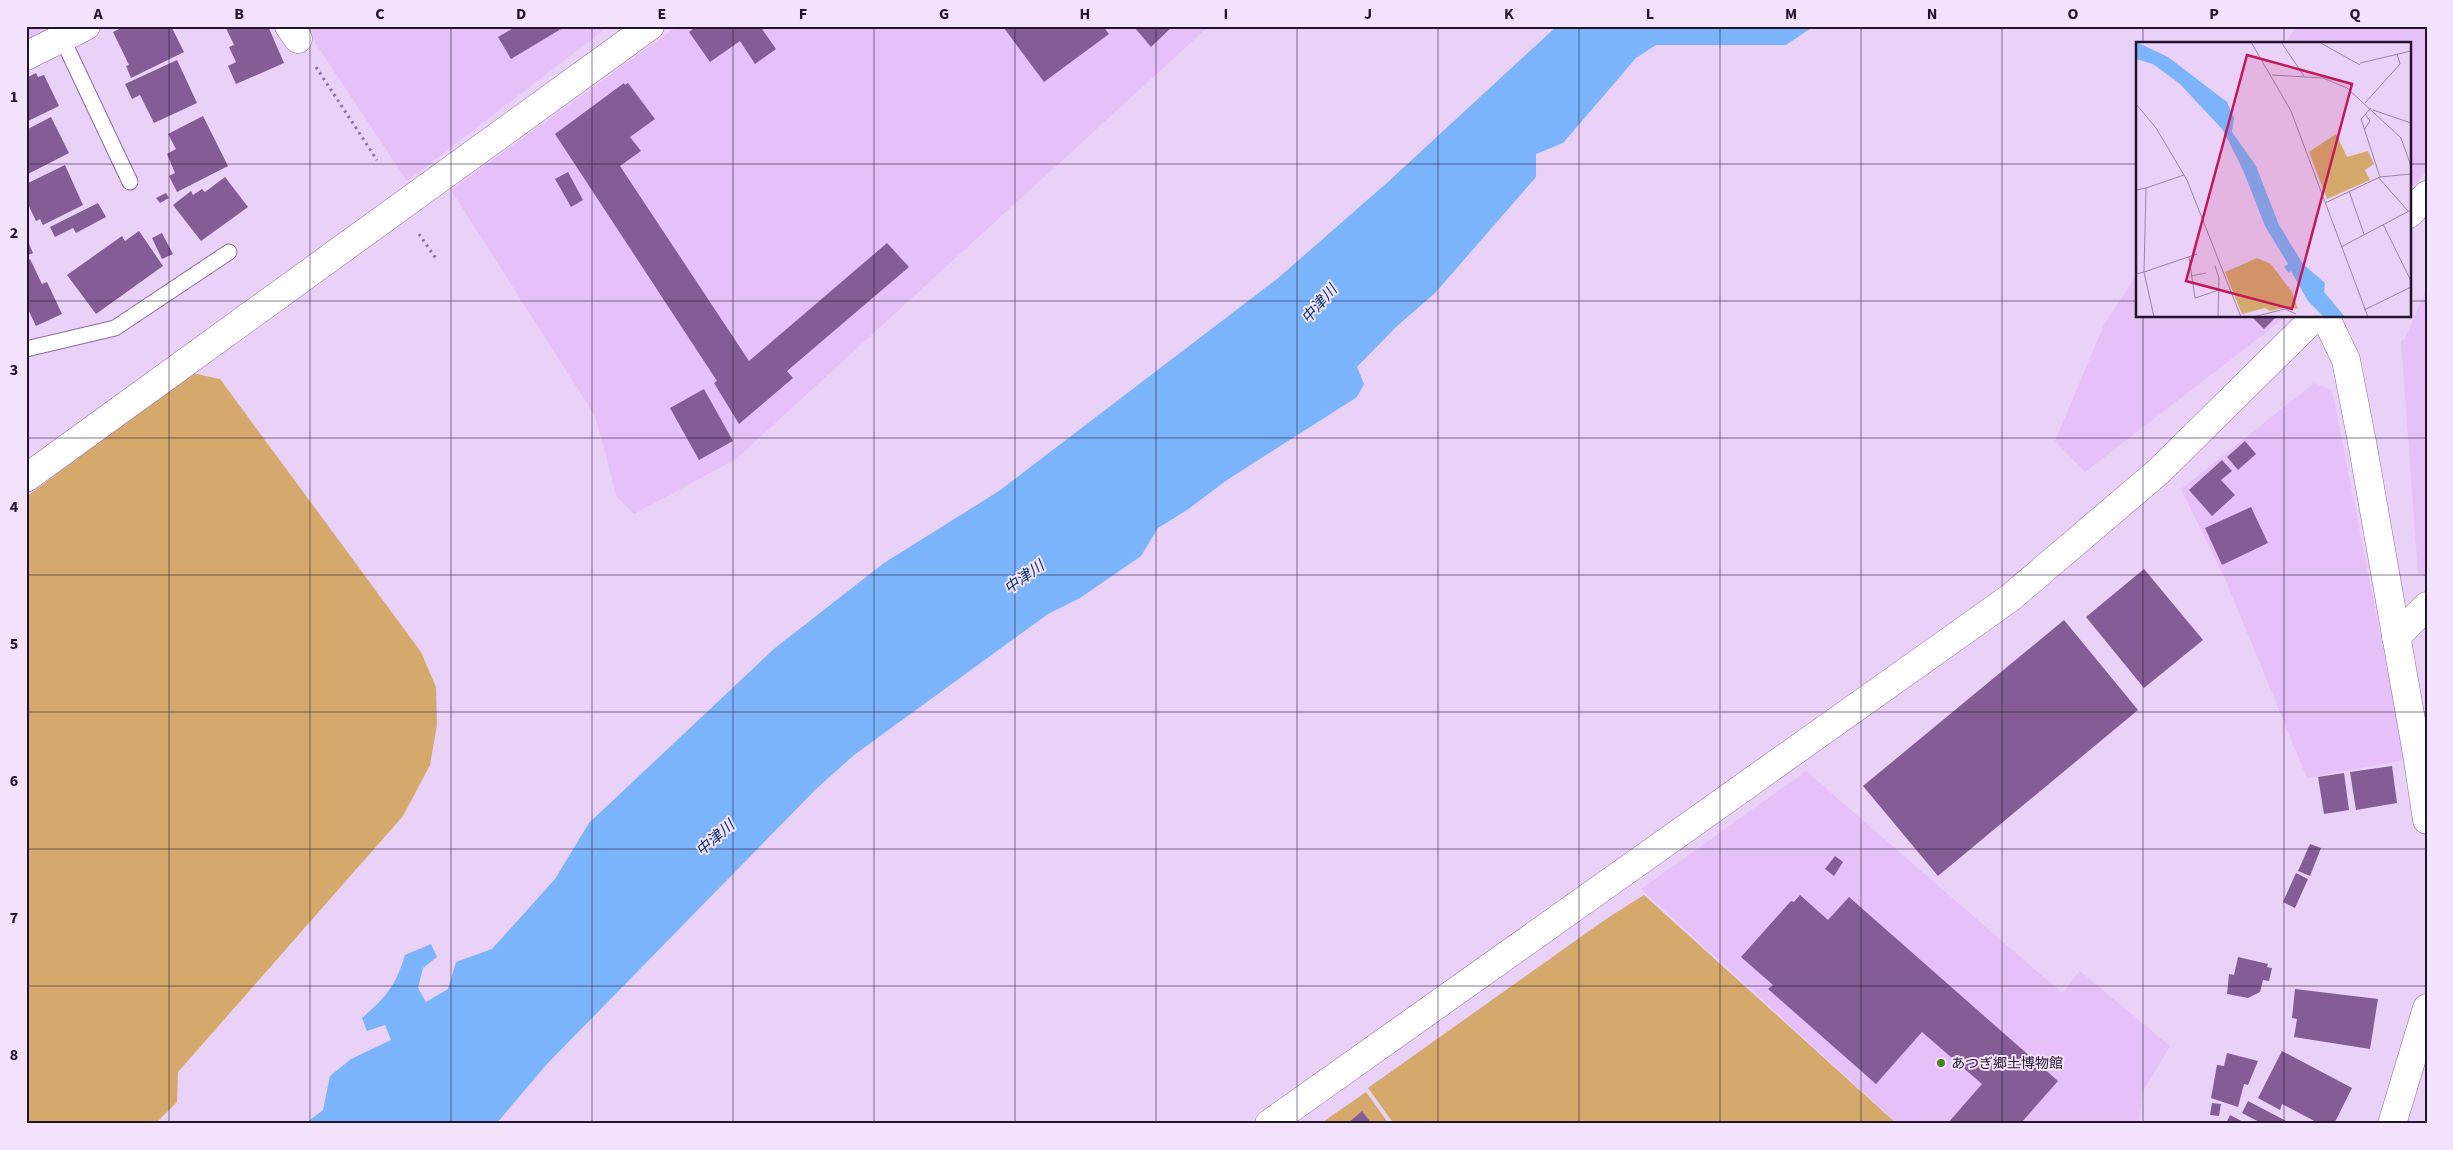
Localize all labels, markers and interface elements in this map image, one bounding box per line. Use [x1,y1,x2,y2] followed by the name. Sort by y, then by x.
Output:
[92,3,103,25] text: A
[234,3,244,25] text: B
[375,3,385,25] text: C
[516,3,526,25] text: D
[658,3,666,25] text: E
[799,3,807,25] text: F
[939,3,949,25] text: G
[1080,3,1090,25] text: H
[1224,3,1228,25] text: I
[1364,3,1372,25] text: J
[1504,3,1514,25] text: K
[1646,3,1654,25] text: L
[1785,3,1797,25] text: M
[1927,3,1937,25] text: N
[2068,3,2079,25] text: O
[2209,3,2219,25] text: P
[2350,3,2361,25] text: Q
[2136,42,2410,318] inset map
[10,86,18,108] text: 1
[10,222,18,244] text: 2
[1297,279,1343,328] water label: 中津川
[10,359,18,381] text: 3
[10,496,19,518] text: 4
[1000,555,1050,599] water label: 中津川
[10,633,18,655] text: 5
[10,770,18,792] text: 6
[691,814,741,861] water label: 中津川
[10,907,18,929] text: 7
[10,1044,18,1066] text: 8
[1951,1054,2063,1074] place label: あつぎ郷土博物館
[1935,1057,1947,1069] marker: あつぎ郷土博物館

